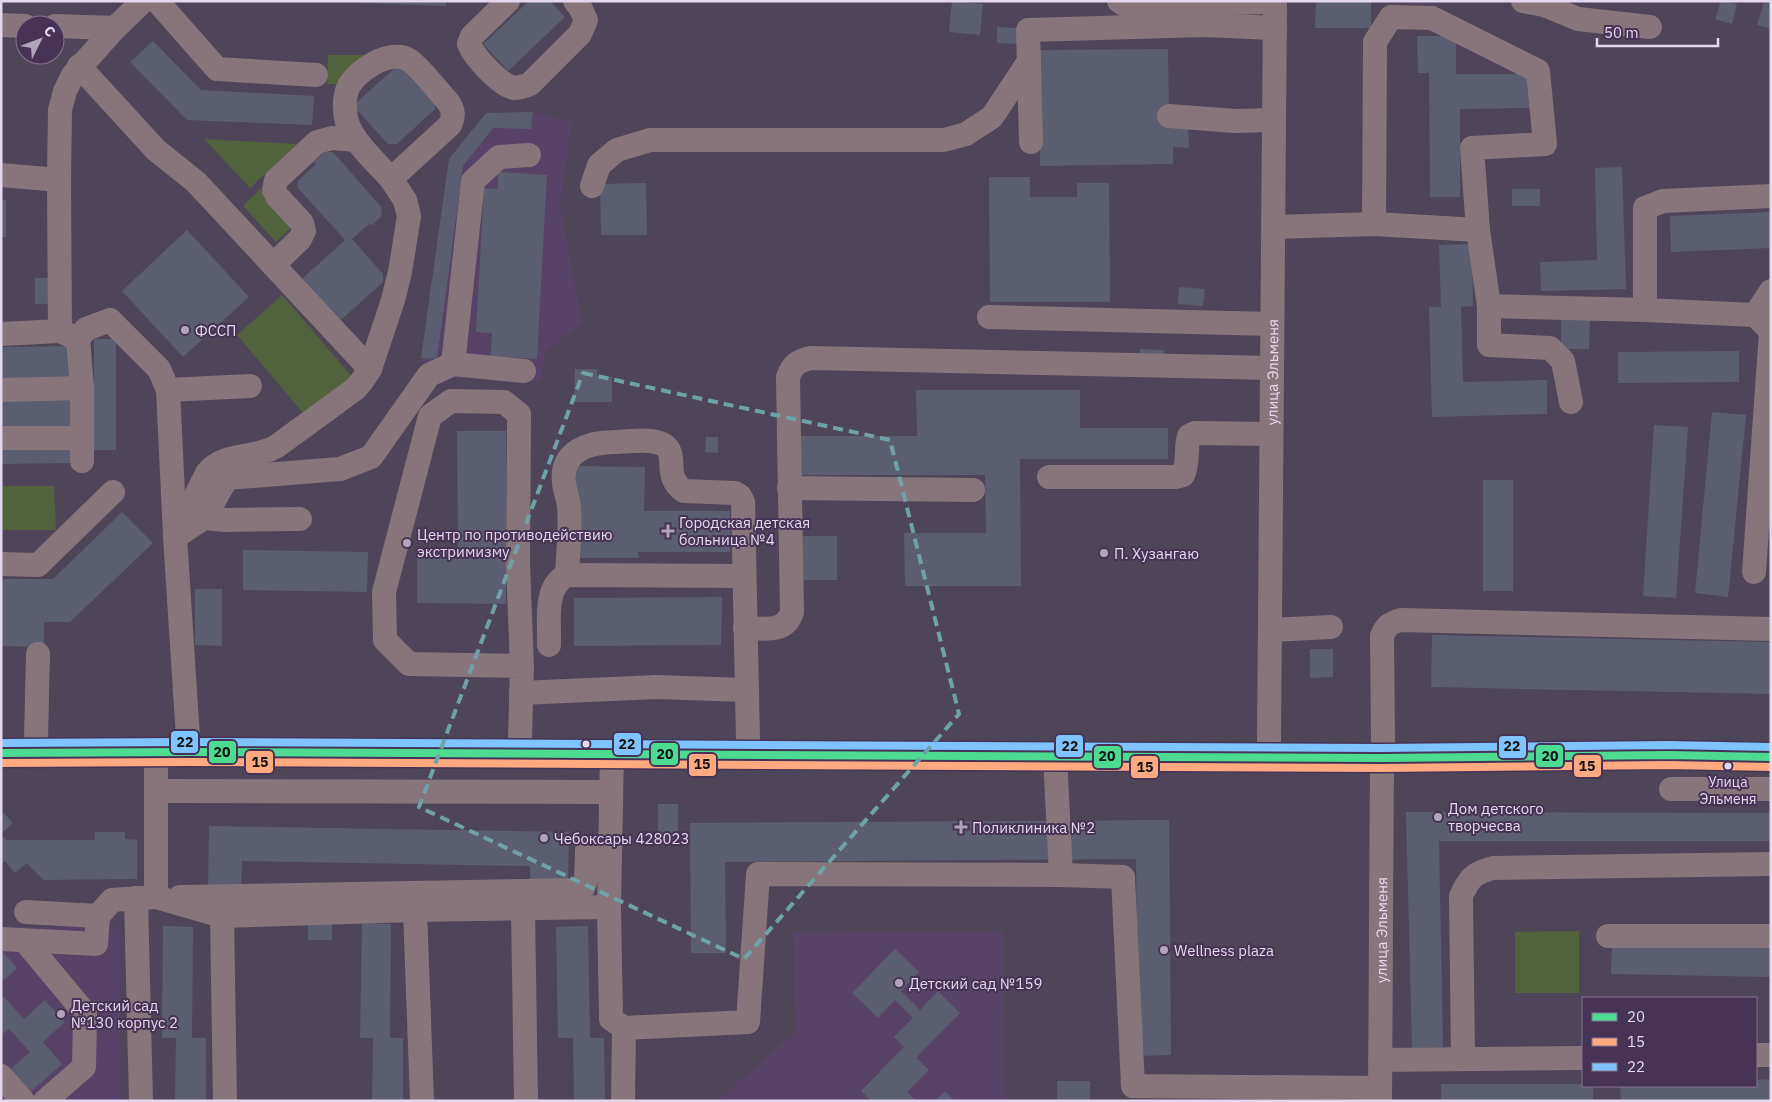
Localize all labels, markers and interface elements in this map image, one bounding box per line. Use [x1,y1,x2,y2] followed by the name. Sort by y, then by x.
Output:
[15,15,65,65] north arrow
[1597,15,1718,47] scale bar
[40,22,59,41] text: С
[1604,23,1639,42] text: 50 m
[1262,319,1282,425] street label: улица Эльменя
[195,321,237,340] place label: ФССП
[179,324,191,336] marker: ФССП
[679,513,810,549] place label: Городская детская больница №4
[661,524,675,538] marker: Городская детская больница №4
[417,525,613,561] place label: Центр по противодействию экстримизму
[401,537,413,549] marker: Центр по противодействию экстримизму
[1114,544,1199,563] place label: П. Хузангаю
[1098,547,1110,559] marker: П. Хузангаю
[170,730,199,754] line badge: 22
[613,732,642,756] line badge: 22
[177,733,193,751] text: 22
[1055,734,1084,758] line badge: 22
[619,735,635,753] text: 22
[1498,735,1527,759] line badge: 22
[1062,737,1078,755] text: 22
[1504,737,1520,755] text: 22
[581,739,591,749] unlabelled marker
[208,740,237,764] line badge: 20
[650,742,679,766] line badge: 20
[214,743,230,761] text: 20
[1535,744,1564,768] line badge: 20
[657,745,673,763] text: 20
[1093,745,1122,769] line badge: 20
[1099,747,1115,765] text: 20
[1542,747,1558,765] text: 20
[245,750,274,774] line badge: 15
[252,753,268,771] text: 15
[688,753,717,777] line badge: 15
[1573,754,1602,778] line badge: 15
[694,755,710,773] text: 15
[1130,755,1159,779] line badge: 15
[1579,757,1595,775] text: 15
[1137,758,1153,776] text: 15
[1723,761,1733,771] marker: Улица Эльменя
[1699,773,1757,808] place label: Улица Эльменя
[1448,799,1544,835] place label: Дом детского творчесва
[1432,811,1444,823] marker: Дом детского творчесва
[972,818,1095,837] place label: Поликлиника №2
[954,820,968,834] marker: Поликлиника №2
[554,829,690,848] place label: Чебоксары 428023
[538,832,550,844] marker: Чебоксары 428023
[1371,877,1391,983] street label: улица Эльменя
[1174,941,1274,960] place label: Wellness plaza
[1158,944,1170,956] marker: Wellness plaza
[909,974,1043,993] place label: Детский сад №159
[893,977,905,989] marker: Детский сад №159
[71,996,178,1032] place label: Детский сад №130 корпус 2
[1582,997,1757,1087] legend
[1627,1007,1645,1026] text: 20
[55,1008,67,1020] marker: Детский сад №130 корпус 2
[1627,1032,1645,1051] text: 15
[1627,1057,1645,1076] text: 22

